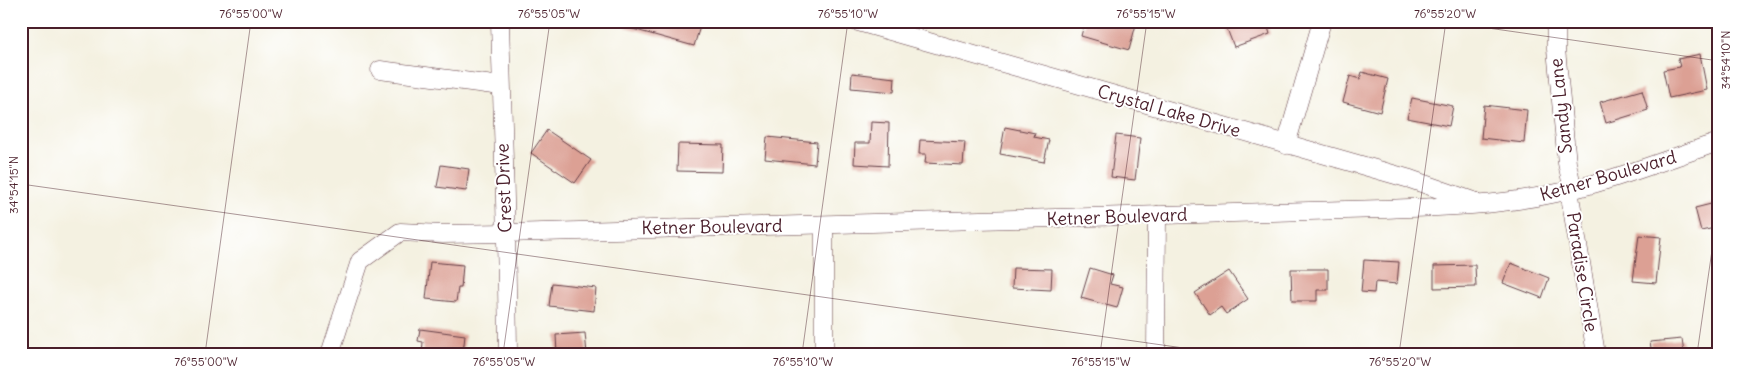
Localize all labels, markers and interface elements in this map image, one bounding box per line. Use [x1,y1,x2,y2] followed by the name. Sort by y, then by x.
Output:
[219,6,283,21] text: 76°55'00"W
[518,6,580,21] text: 76°55'05"W
[818,6,878,21] text: 76°55'10"W
[1116,6,1176,21] text: 76°55'15"W
[1414,6,1476,21] text: 76°55'20"W
[1718,31,1733,89] text: 34°54'10"N
[1544,57,1577,155] street label: Sandy Lane
[1095,79,1243,142] street label: Crystal Lake Drive
[490,143,517,233] street label: Crest Drive
[1537,145,1679,206] street label: Ketner Boulevard
[6,156,21,214] text: 34°54'15"N
[1046,203,1188,230] street label: Ketner Boulevard
[1562,210,1603,333] street label: Paradise Circle
[641,214,783,239] street label: Ketner Boulevard
[174,354,238,369] text: 76°55'00"W
[473,354,535,369] text: 76°55'05"W
[773,354,833,369] text: 76°55'10"W
[1071,354,1131,369] text: 76°55'15"W
[1369,354,1431,369] text: 76°55'20"W

